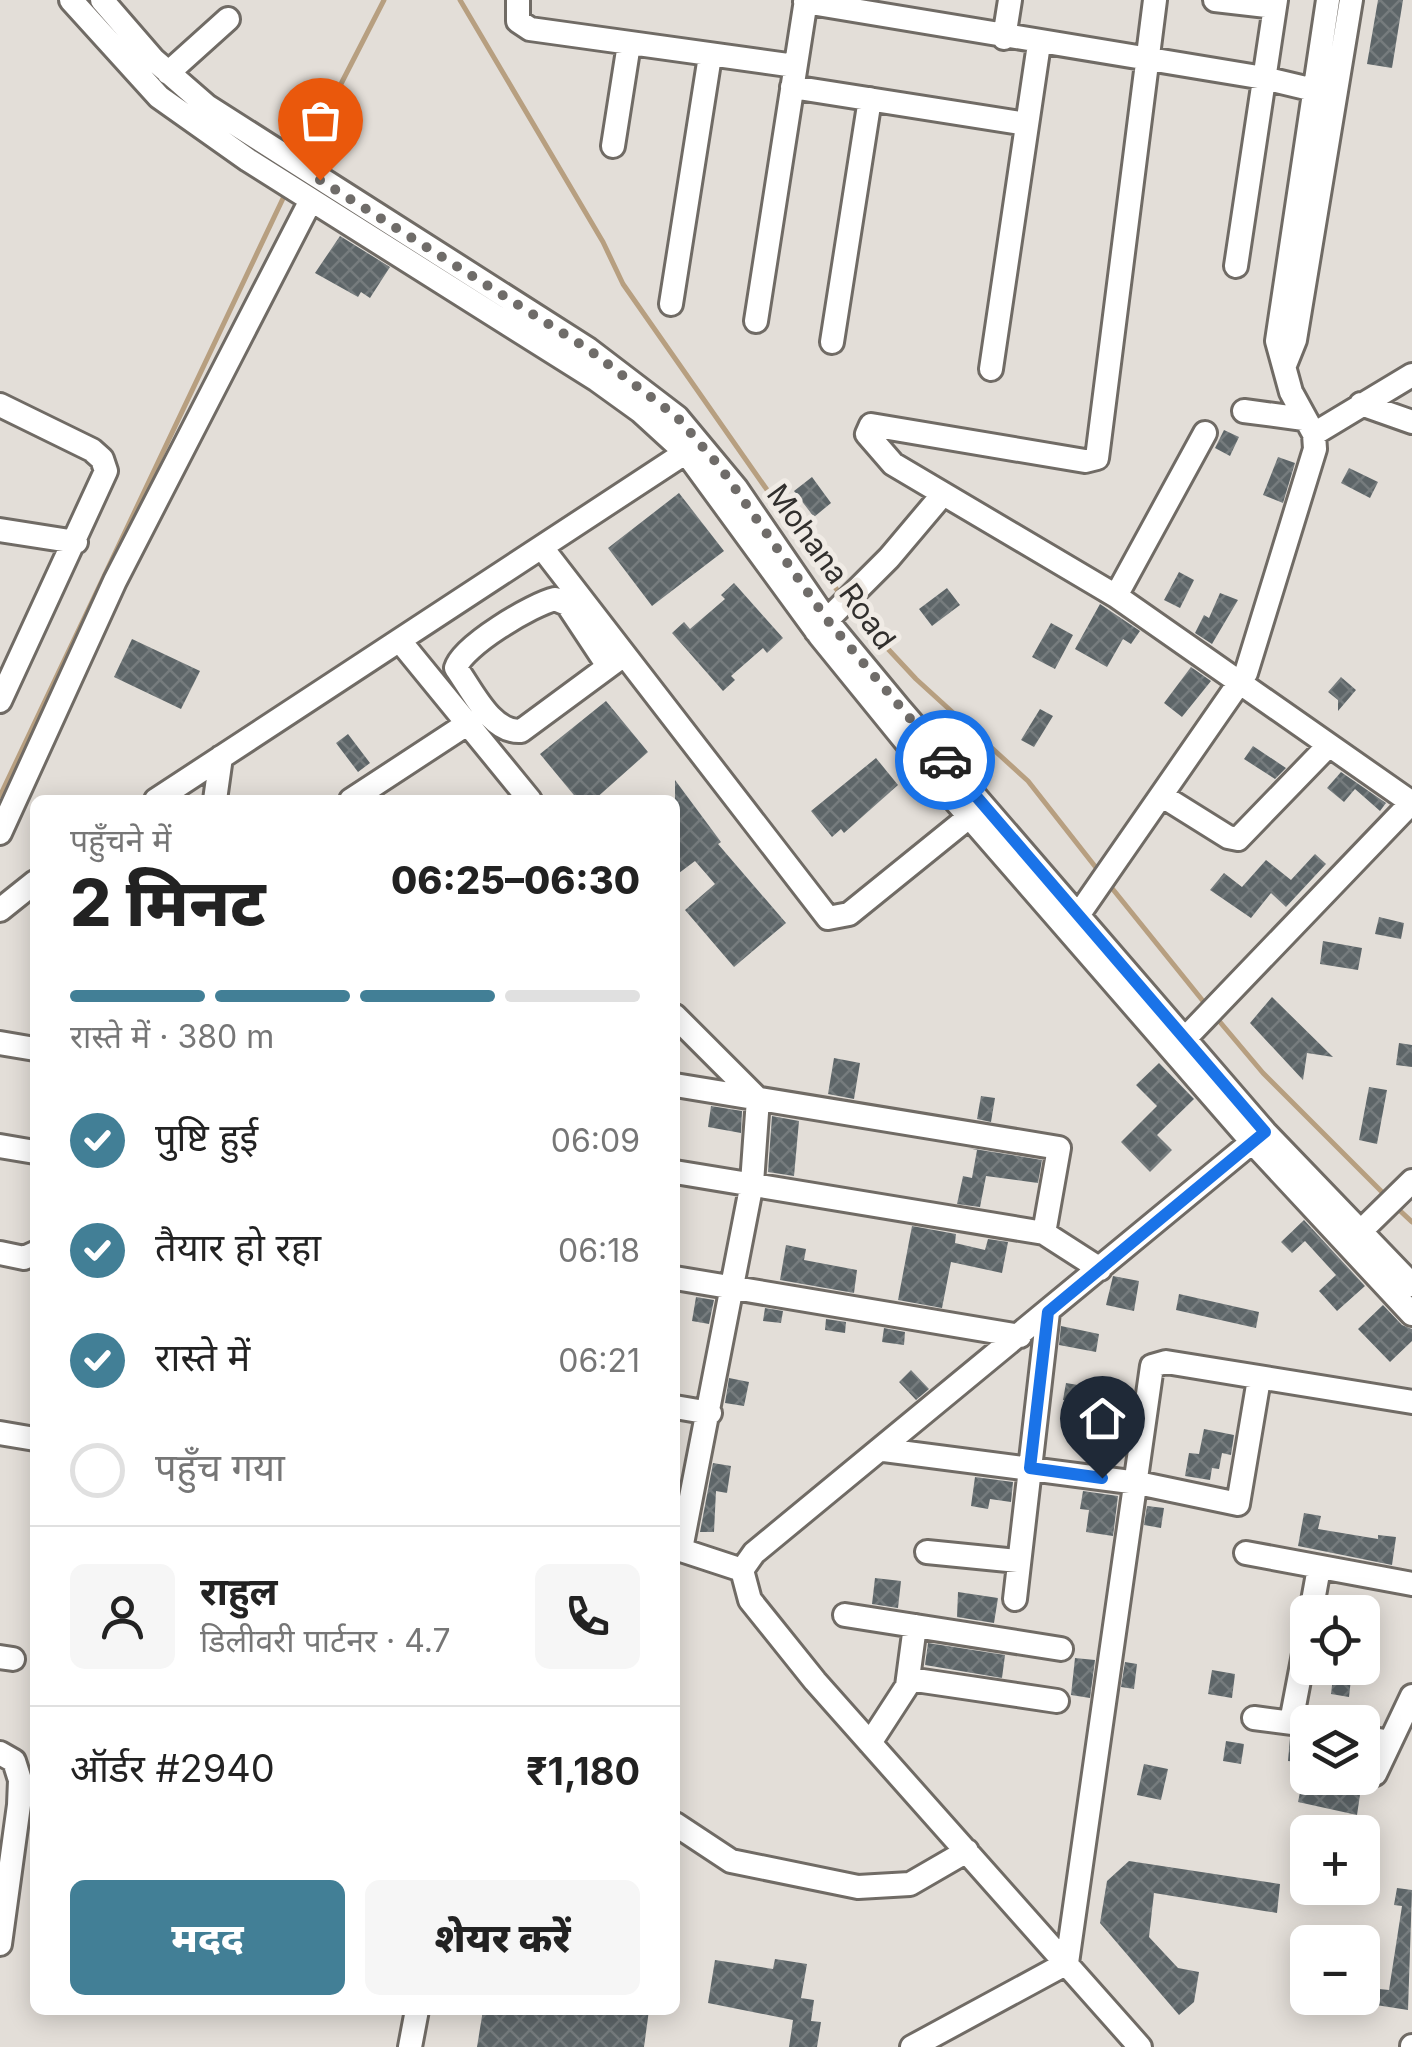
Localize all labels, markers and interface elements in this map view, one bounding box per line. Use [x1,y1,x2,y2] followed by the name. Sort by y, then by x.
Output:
[278,78,363,181] pin
[293,93,348,148] icon: bag
[760,477,904,656] street label: Mohana Road
[895,710,995,810] courier
[918,733,973,788] icon: car
[70,821,171,860] text: पहुँचने में
[391,857,640,903] text: 06:25–06:30
[70,863,266,942] text: 2 मिनट
[70,1017,274,1056] text: रास्ते में · 380 m
[70,1113,125,1168] icon: check
[155,1114,258,1160] text: पुष्टि हुई
[551,1121,640,1160] text: 06:09
[70,1223,125,1278] icon: check
[155,1224,321,1270] text: तैयार हो रहा
[558,1231,640,1270] text: 06:18
[70,1333,125,1388] icon: check
[155,1334,250,1380] text: रास्ते में
[558,1341,640,1380] text: 06:21
[1060,1376,1145,1479] pin
[1075,1391,1130,1446] icon: home
[155,1444,285,1490] text: पहुँच गया
[70,1564,175,1669] button: person
[535,1564,640,1669] button: phone
[200,1568,277,1614] text: राहुल
[1290,1595,1380,2015] map controls
[1290,1595,1380,1685] button: locate
[200,1621,451,1660] text: डिलीवरी पार्टनर · 4.7
[1290,1705,1380,1795] button: layers
[70,1745,275,1791] text: ऑर्डर #2940
[526,1748,640,1794] text: ₹1,180
[1290,1815,1380,1905] button: +
[70,1880,345,1995] button: मदद
[365,1880,640,1995] button: शेयर करें
[1290,1925,1380,2015] button: −

